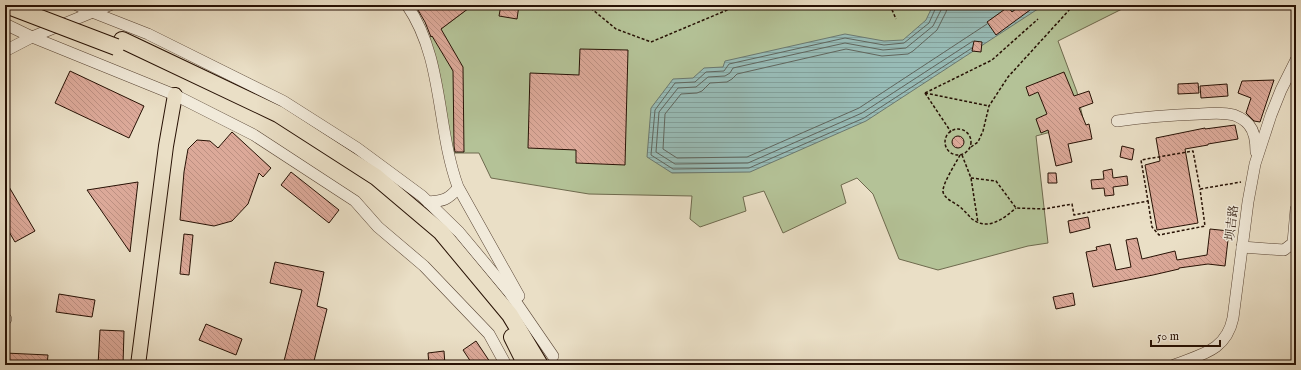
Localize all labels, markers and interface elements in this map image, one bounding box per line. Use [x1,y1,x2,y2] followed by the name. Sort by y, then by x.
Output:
[1222,204,1242,242] street label: 坝吉路
[1151,322,1220,348] scale bar
[1157,329,1179,344] text: 50 m

